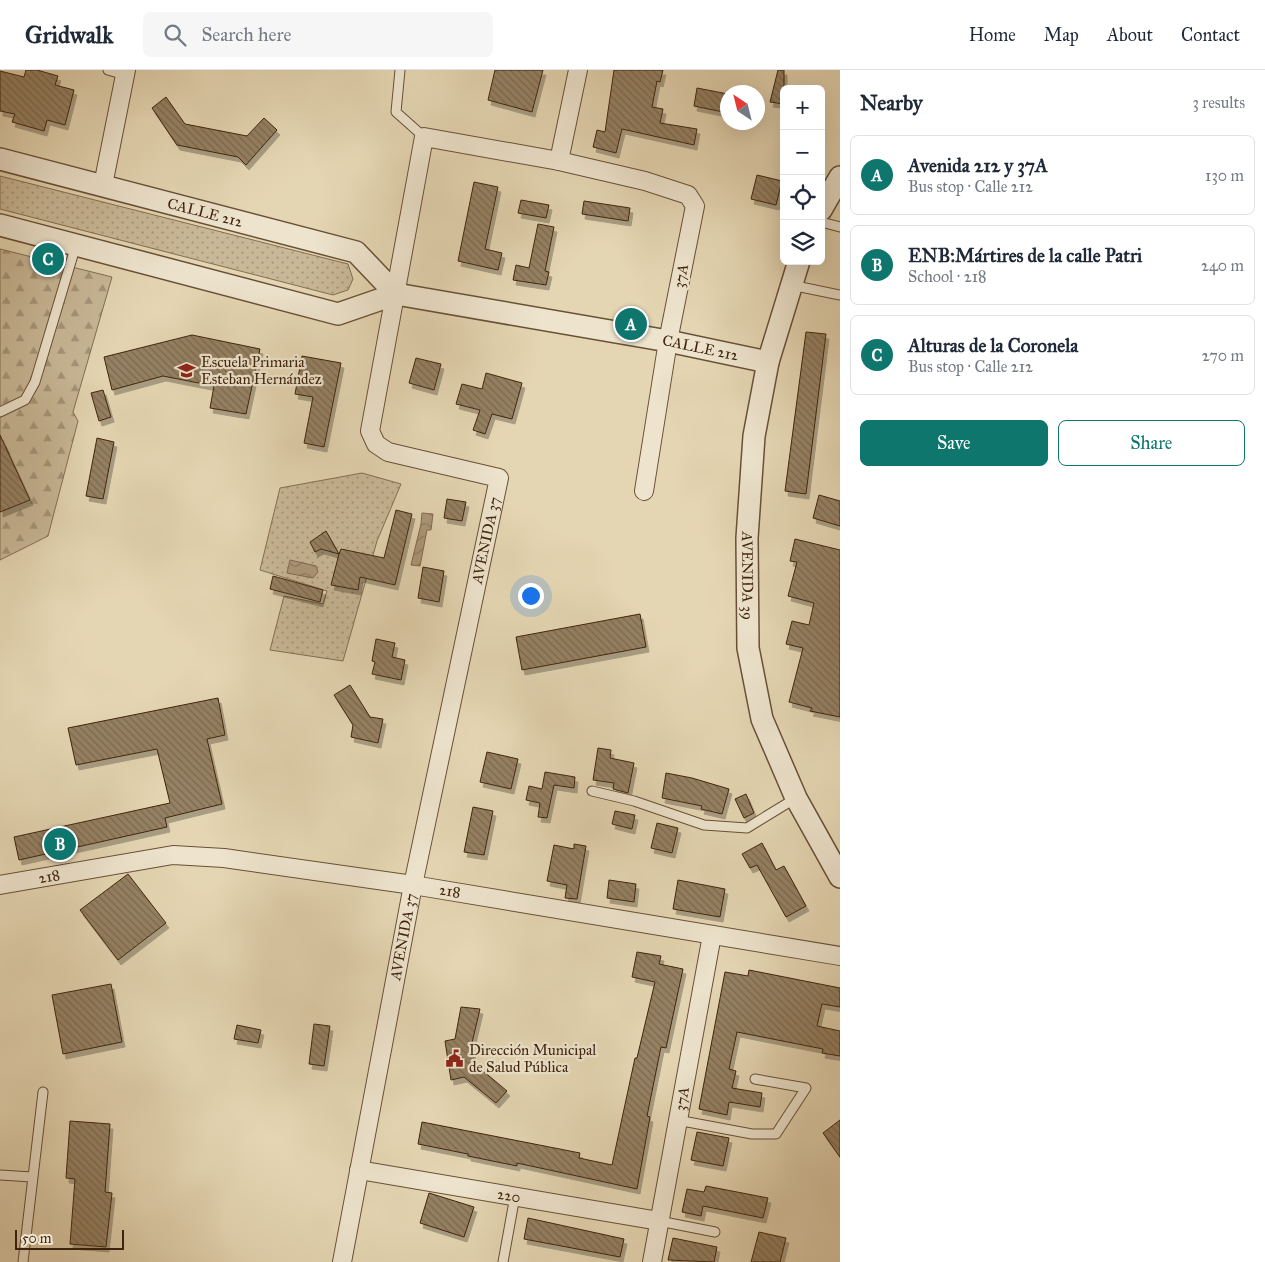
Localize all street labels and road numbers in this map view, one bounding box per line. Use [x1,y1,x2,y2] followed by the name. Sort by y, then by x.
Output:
[165,194,245,231] street label: CALLE 212
[670,262,692,290] street label: 37A
[661,331,741,365] street label: CALLE 212
[468,495,504,586] street label: AVENIDA 37
[738,530,757,620] street label: AVENIDA 39
[37,866,61,887] street label: 218
[438,881,462,902] street label: 218
[386,892,420,983] street label: AVENIDA 37
[671,1085,693,1112] street label: 37A
[496,1185,522,1206] street label: 220

